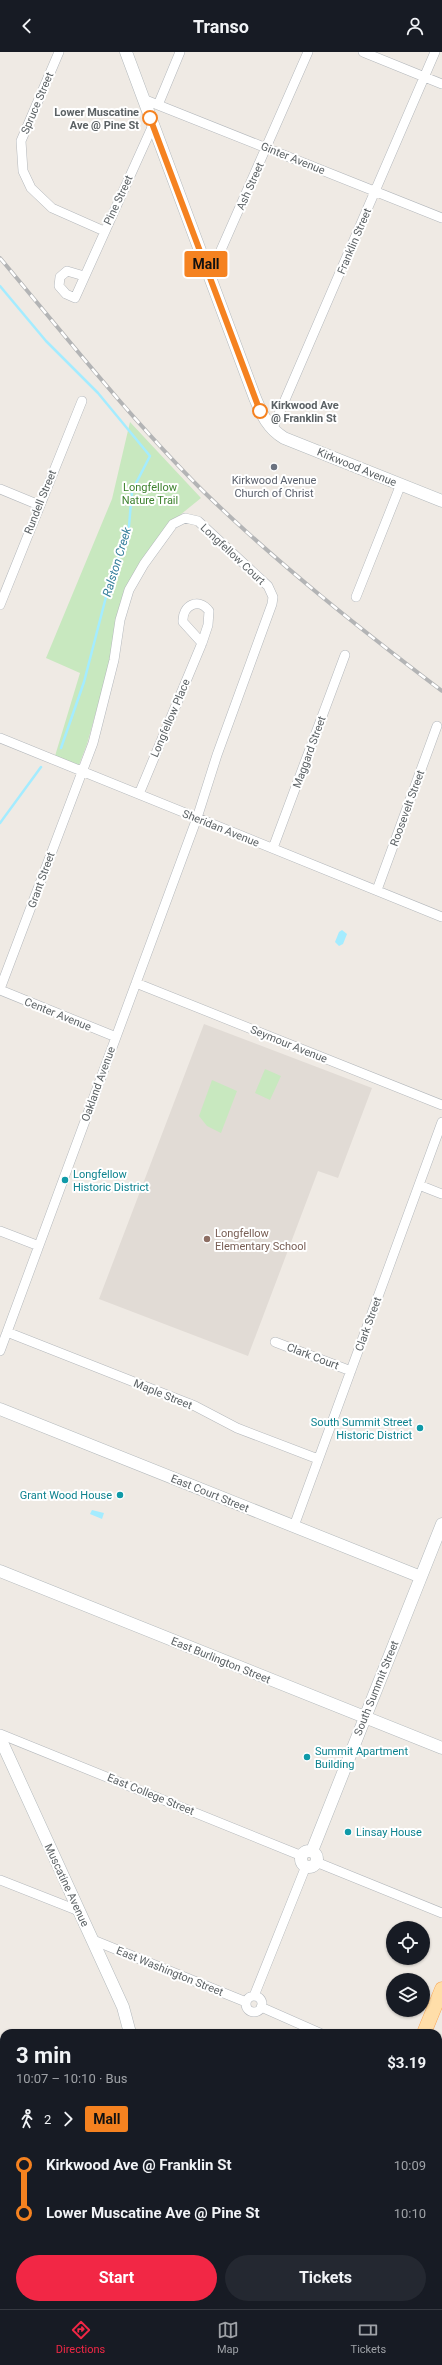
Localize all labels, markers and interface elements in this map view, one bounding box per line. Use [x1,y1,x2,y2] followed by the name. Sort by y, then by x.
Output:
[16,15,38,37] icon: back
[404,15,426,37] icon: person
[193,16,249,37] text: Transo
[19,70,56,136] street label: Spruce Street
[54,106,139,132] place label: Lower Muscatine Ave @ Pine St
[142,110,158,126] marker: Lower Muscatine Ave @ Pine St
[259,140,327,177] street label: Ginter Avenue
[234,160,267,212] street label: Ash Street
[101,173,136,227] street label: Pine Street
[335,206,374,276] street label: Franklin Street
[178,251,234,277] line badge: Mall
[192,256,220,272] text: Mall
[271,399,339,425] place label: Kirkwood Ave @ Franklin St
[252,403,268,419] marker: Kirkwood Ave @ Franklin St
[315,446,399,489] street label: Kirkwood Avenue
[269,462,279,472] marker: Kirkwood Avenue Church of Christ
[22,468,59,536] street label: Rundell Street
[232,474,316,500] place label: Kirkwood Avenue Church of Christ
[122,481,178,507] park label: Longfellow Nature Trail
[198,521,268,588] street label: Longfellow Court
[100,525,134,598] water label: Ralston Creek
[148,677,193,759] street label: Longfellow Place
[290,714,329,790] street label: Maggard Street
[388,768,427,848] street label: Roosevelt Street
[180,807,261,850] street label: Sheridan Avenue
[25,850,58,910] street label: Grant Street
[22,995,93,1034] street label: Center Avenue
[248,1023,329,1066] street label: Seymour Avenue
[79,1045,118,1123] street label: Oakland Avenue
[73,1168,149,1194] place label: Longfellow Historic District
[60,1175,70,1185] marker: Longfellow Historic District
[215,1227,306,1253] place label: Longfellow Elementary School
[202,1234,212,1244] marker: Longfellow Elementary School
[353,1295,384,1353] street label: Clark Street
[285,1341,341,1373] street label: Clark Court
[132,1377,194,1412] street label: Maple Street
[311,1416,412,1442] place label: South Summit Street Historic District
[415,1423,425,1433] marker: South Summit Street Historic District
[169,1472,251,1515] street label: East Court Street
[20,1489,112,1502] place label: Grant Wood House
[115,1490,125,1500] marker: Grant Wood House
[169,1635,273,1687] street label: East Burlington Street
[351,1638,402,1738] street label: South Summit Street
[315,1745,408,1771] place label: Summit Apartment Building
[302,1752,312,1762] marker: Summit Apartment Building
[105,1771,197,1818] street label: East College Street
[356,1826,422,1839] place label: Linsay House
[343,1827,353,1837] marker: Linsay House
[42,1842,92,1929] street label: Muscatine Avenue
[386,1921,430,2017] map controls
[386,1921,430,1965] button: locate
[114,1944,225,1999] street label: East Washington Street
[386,1973,430,2017] button: layers
[16,2043,71,2068] text: 3 min
[387,2054,426,2072] text: $3.19
[16,2071,128,2086] text: 10:07 – 10:10 · Bus
[16,2108,38,2130] icon: walk
[57,2108,79,2130] icon: forward
[93,2111,120,2127] text: Mall
[44,2112,51,2127] text: 2
[46,2156,231,2174] text: Kirkwood Ave @ Franklin St
[394,2158,426,2173] text: 10:09
[46,2204,260,2222] text: Lower Muscatine Ave @ Pine St
[394,2206,426,2221] text: 10:10
[16,2255,217,2301] button: Start
[225,2255,426,2301] button: Tickets
[56,2319,105,2356] tab: Directions
[217,2319,239,2356] tab: Map
[351,2319,386,2356] tab: Tickets

